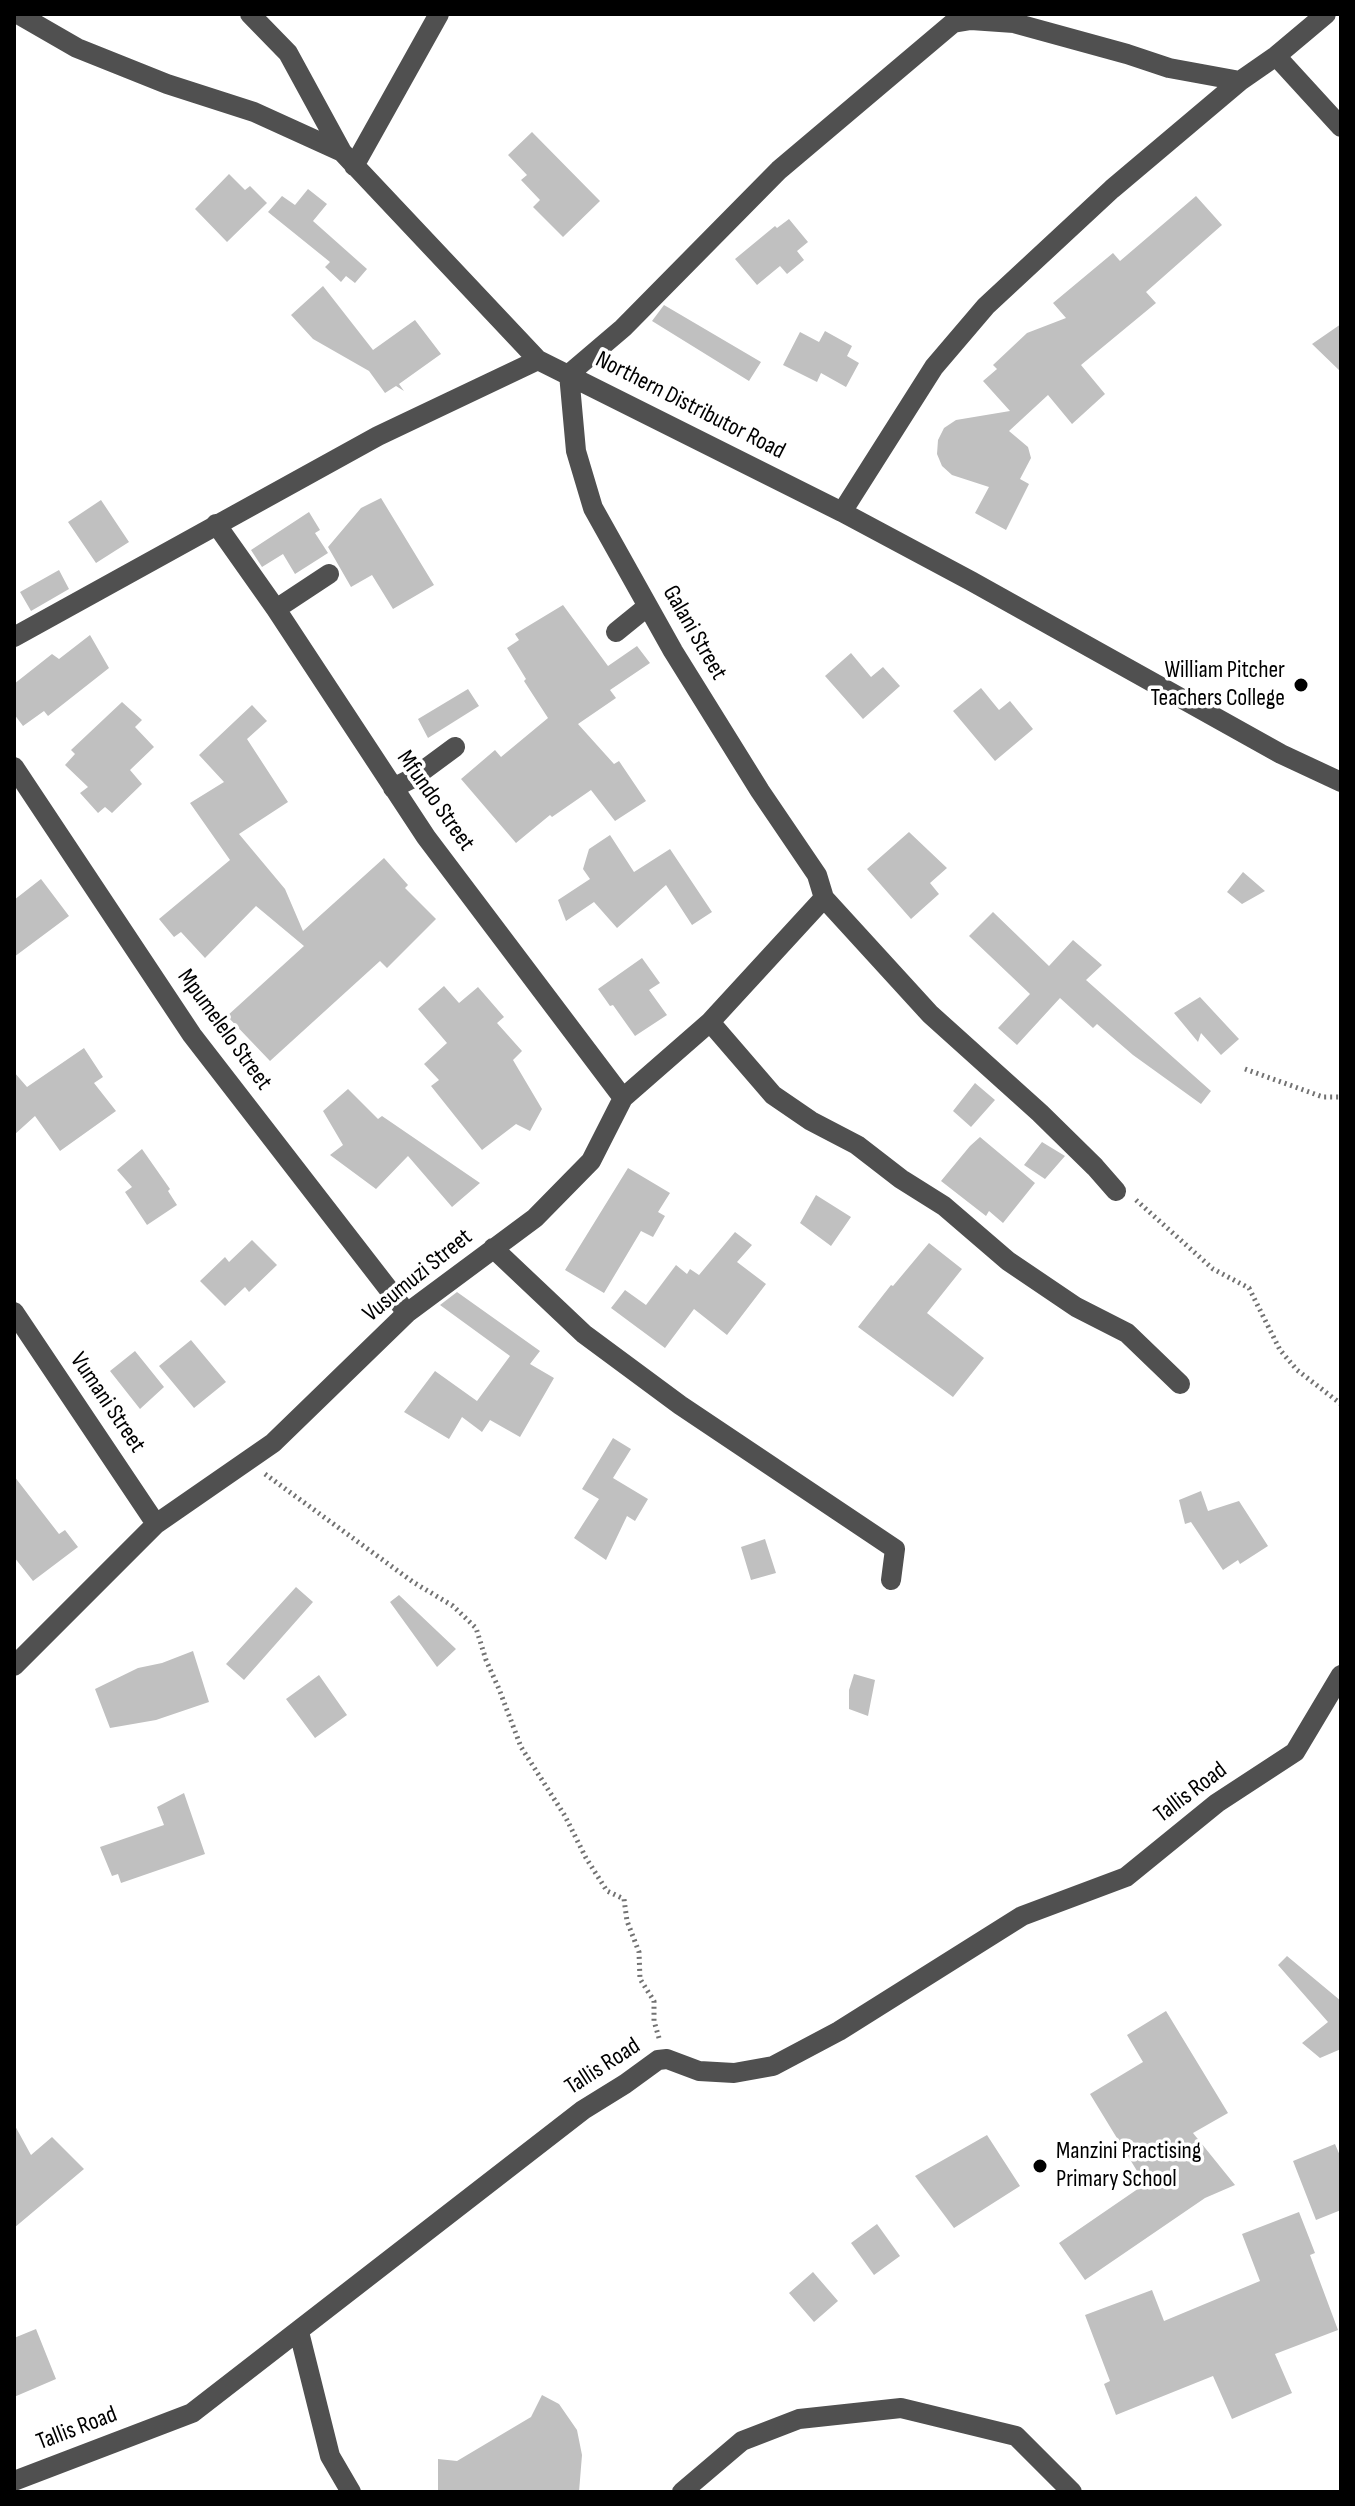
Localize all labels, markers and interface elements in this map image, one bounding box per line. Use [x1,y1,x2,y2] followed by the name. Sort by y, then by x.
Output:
[590,346,790,466] street label: Northern Distributor Road
[656,581,732,685] street label: Galani Street
[1150,657,1285,713] place label: William Pitcher Teachers College
[1292,676,1310,694] marker: William Pitcher Teachers College
[390,745,480,857] street label: Mfundo Street
[171,964,277,1096] street label: Mpumelelo Street
[358,1223,478,1329] street label: Vusumuzi Street
[63,1348,151,1458] street label: Vumani Street
[1149,1756,1233,1830] street label: Tallis Road
[560,2032,646,2102] street label: Tallis Road
[1056,2138,1201,2194] place label: Manzini Practising Primary School
[1031,2157,1049,2175] marker: Manzini Practising Primary School
[33,2401,121,2457] street label: Tallis Road

